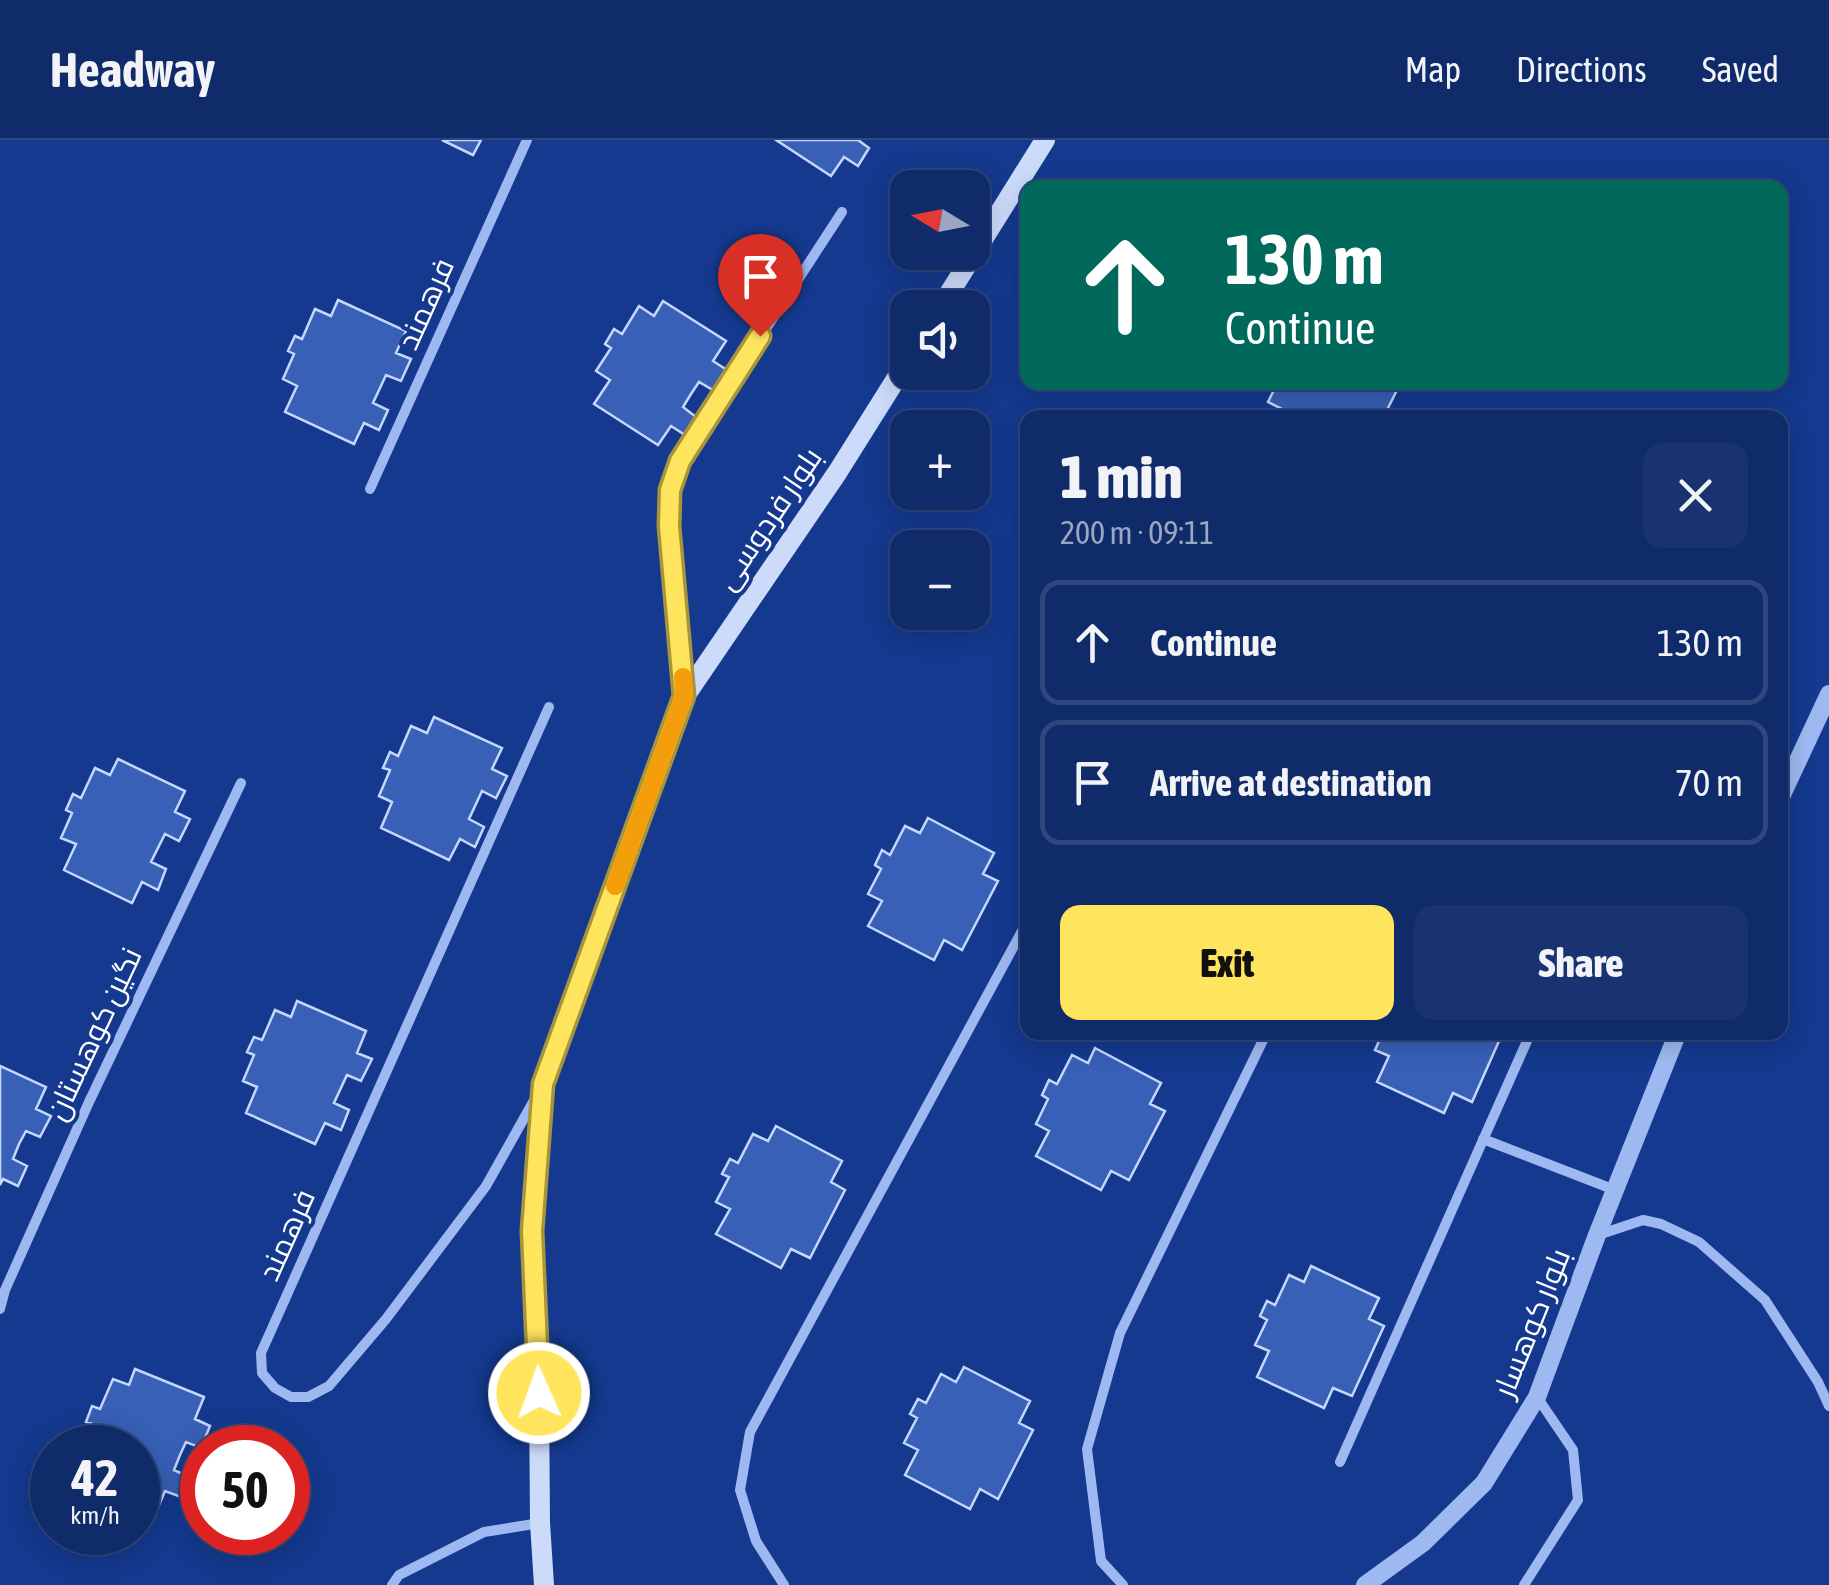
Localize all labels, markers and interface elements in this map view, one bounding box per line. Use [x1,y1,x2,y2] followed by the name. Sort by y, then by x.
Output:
[50,42,215,97] text: Headway
[1405,49,1461,89] text: Map
[1516,49,1647,89] text: Directions
[1702,49,1779,89] text: Saved
[890,170,990,270] north arrow
[890,170,990,630] map controls
[1225,219,1384,299] text: 130 m
[1060,220,1190,350] icon: ahead
[718,234,803,337] pin
[733,249,788,304] icon: arrive
[390,253,461,355] street label: فرهمند
[890,290,990,390] button: sound
[1225,302,1376,354] text: Continue
[890,410,990,510] button: +
[708,441,830,597] street label: بلوار فردوسی
[1060,442,1183,511] text: 1 min
[1643,443,1748,548] button: close
[1060,514,1214,551] text: 200 m · 09:11
[890,530,990,630] button: −
[1065,615,1120,670] icon: ahead
[1150,621,1277,664] text: Continue
[1657,621,1743,664] text: 130 m
[1065,755,1120,810] icon: arrive
[1150,761,1432,804] text: Arrive at destination
[1675,761,1743,804] text: 70 m
[1060,905,1394,1020] button: Exit
[1414,905,1748,1020] button: Share
[38,942,150,1126] street label: نگین کوهستان
[251,1184,322,1286] street label: فرهمند
[1485,1243,1577,1404] street label: بلوار کوهسار
[487,1341,591,1445] position arrow
[180,1425,310,1555] speed limit sign: 50
[71,1449,118,1507] text: 42
[70,1501,120,1529] text: km/h

